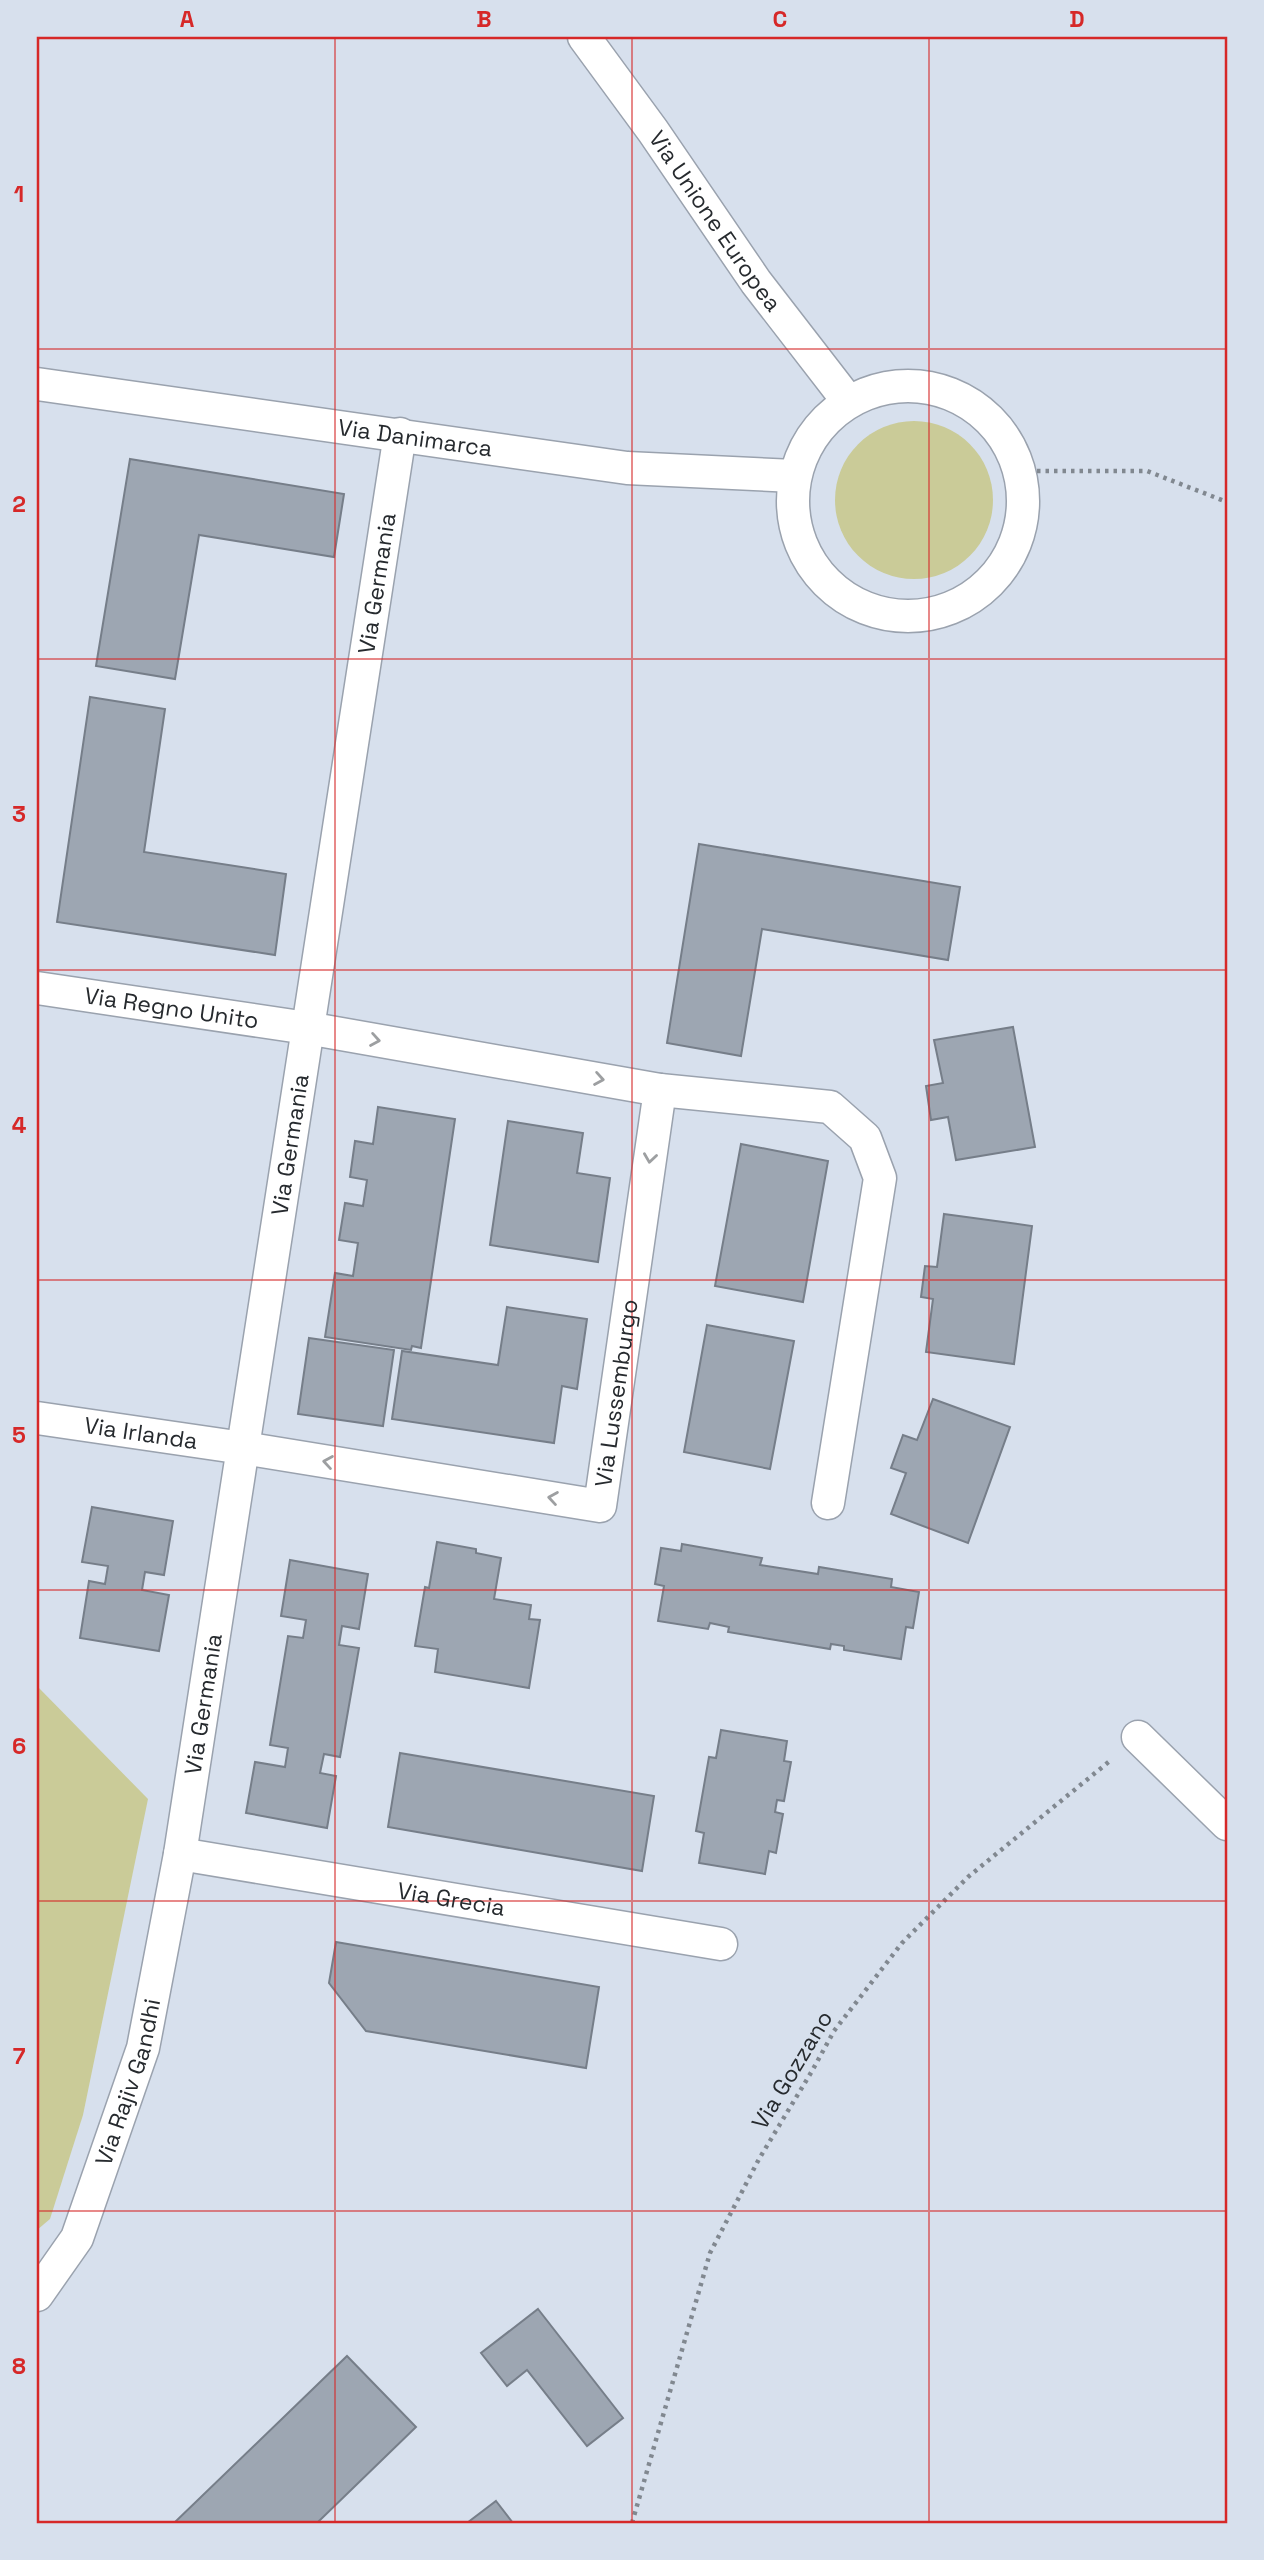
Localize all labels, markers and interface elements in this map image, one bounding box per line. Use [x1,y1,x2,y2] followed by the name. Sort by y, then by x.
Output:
[180,4,195,34] text: A
[476,4,492,34] text: B
[773,4,787,34] text: C
[1069,4,1085,34] text: D
[642,125,788,317] street label: Via Unione Europea
[14,179,24,209] text: 1
[336,412,494,464] street label: Via Danimarca
[12,489,26,519] text: 2
[351,511,403,656] street label: Via Germania
[12,799,26,829] text: 3
[82,980,261,1036] street label: Via Regno Unito
[369,1032,381,1047] one-way arrow
[593,1071,605,1086] one-way arrow
[264,1072,316,1217] street label: Via Germania
[12,1110,27,1140] text: 4
[643,1152,658,1163] one-way arrow
[588,1297,645,1489] street label: Via Lussemburgo
[82,1410,200,1456] street label: Via Irlanda
[12,1420,26,1450] text: 5
[322,1455,334,1470] one-way arrow
[547,1491,559,1506] one-way arrow
[177,1631,229,1777] street label: Via Germania
[12,1731,26,1761] text: 6
[395,1875,507,1923] street label: Via Grecia
[88,1996,167,2170] street label: Via Rajiv Gandhi
[745,2005,839,2135] street label: Via Gozzano
[13,2041,26,2071] text: 7
[12,2351,26,2381] text: 8

